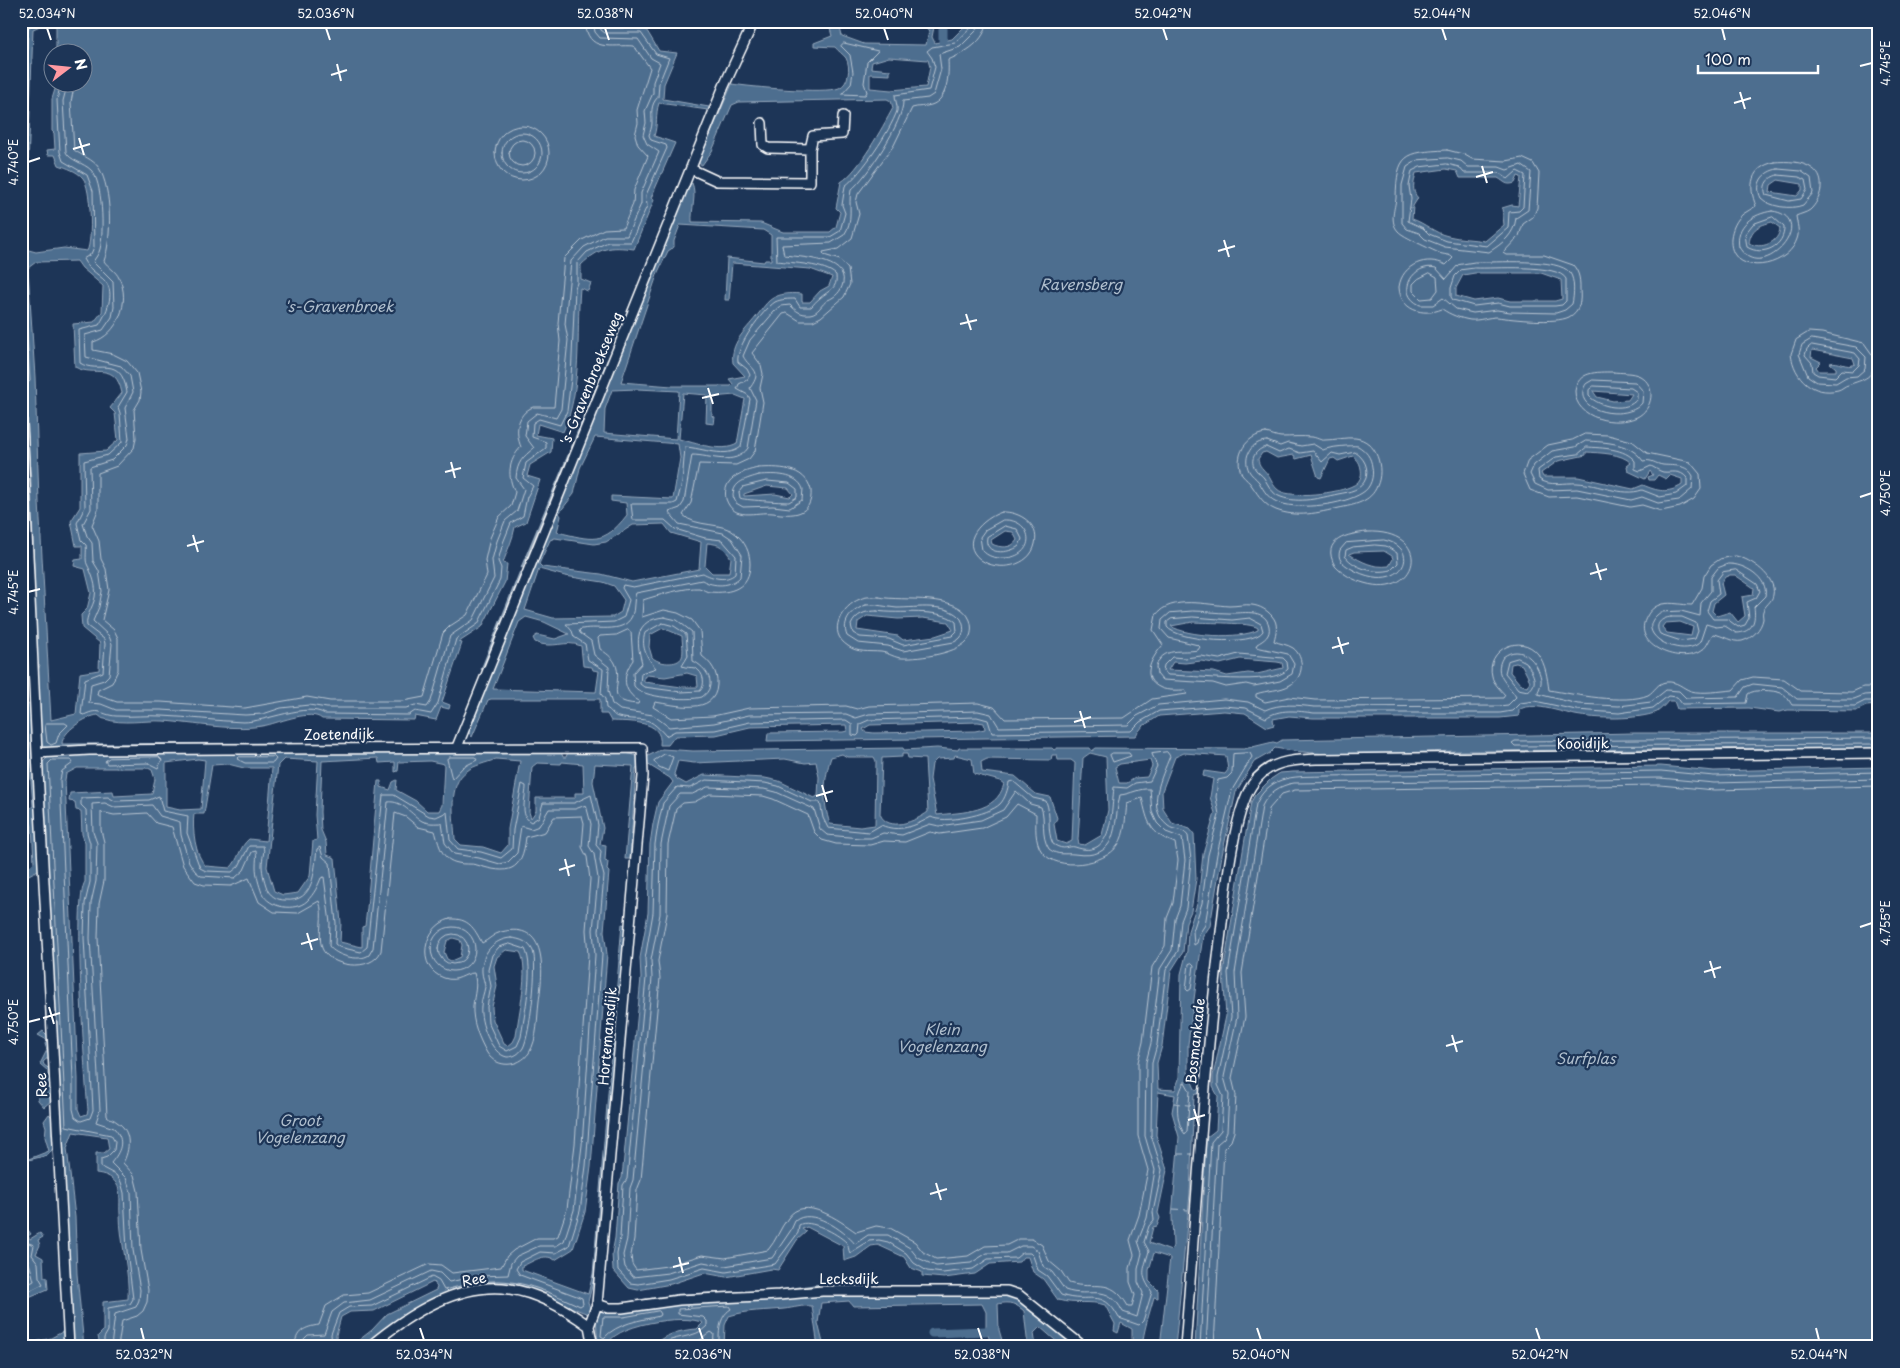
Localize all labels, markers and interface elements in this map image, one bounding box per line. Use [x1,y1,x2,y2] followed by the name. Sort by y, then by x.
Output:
[18,4,76,22] text: 52.034°N
[297,4,355,22] text: 52.036°N
[577,4,633,22] text: 52.038°N
[855,4,913,22] text: 52.040°N
[1134,4,1192,22] text: 52.042°N
[1413,4,1471,22] text: 52.044°N
[1693,4,1751,22] text: 52.046°N
[1876,40,1894,86] text: 4.745°E
[42,42,92,92] north arrow
[1698,42,1818,74] scale bar
[1705,47,1751,70] text: 100 m
[69,56,93,73] text: N
[4,139,22,185] text: 4.740°E
[1040,272,1124,295] water label: Ravensberg
[284,294,395,317] water label: 's-Gravenbroek
[555,308,627,448] street label: 's-Gravenbroekseweg
[1876,470,1894,516] text: 4.750°E
[4,569,22,615] text: 4.745°E
[303,723,375,745] street label: Zoetendijk
[1557,732,1610,754] street label: Kooidijk
[1876,900,1894,946] text: 4.755°E
[592,985,622,1086] street label: Hortemansdijk
[1180,997,1210,1085] street label: Bosmankade
[4,999,22,1045] text: 4.750°E
[897,1017,988,1057] water label: Klein Vogelenzang
[1556,1046,1617,1069] water label: Surfplas
[30,1072,52,1098] street label: Ree
[255,1108,346,1148] water label: Groot Vogelenzang
[460,1266,488,1292] street label: Ree
[819,1268,879,1289] street label: Lecksdijk
[115,1345,173,1363] text: 52.032°N
[395,1345,453,1363] text: 52.034°N
[674,1345,732,1363] text: 52.036°N
[954,1345,1010,1363] text: 52.038°N
[1232,1345,1290,1363] text: 52.040°N
[1511,1345,1569,1363] text: 52.042°N
[1790,1345,1848,1363] text: 52.044°N

